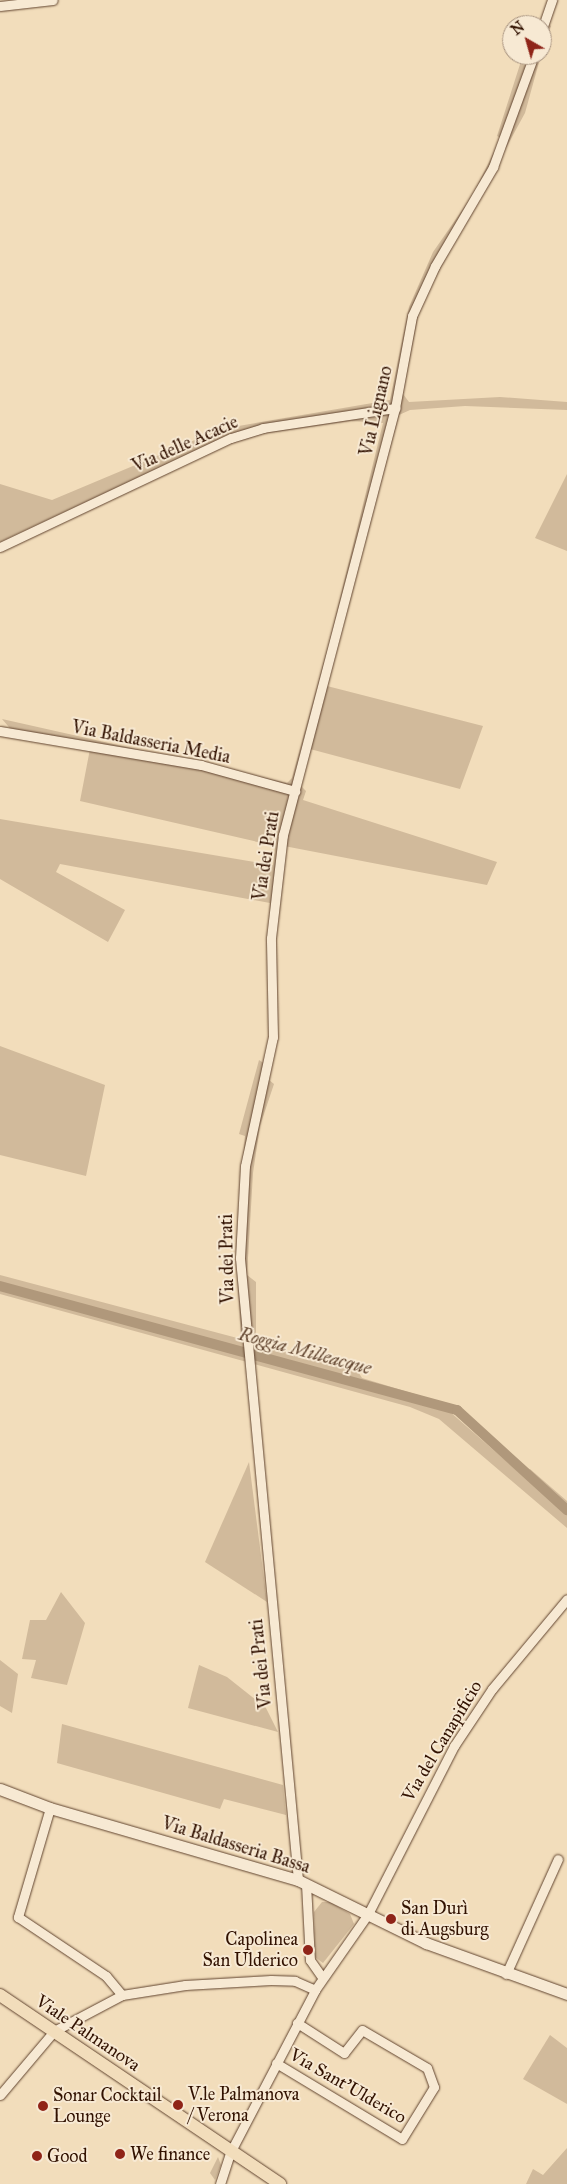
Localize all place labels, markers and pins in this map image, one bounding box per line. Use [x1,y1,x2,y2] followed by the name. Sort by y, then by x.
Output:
[401,1898,489,1940] place label: San Durì di Augsburg
[385,1913,397,1925] marker: San Durì di Augsburg
[202,1929,298,1972] place label: Capolinea San Ulderico
[302,1944,314,1956] marker: Capolinea San Ulderico
[188,2084,299,2126] place label: V.le Palmanova / Verona
[53,2085,162,2128] place label: Sonar Cocktail Lounge
[172,2099,184,2111] marker: V.le Palmanova / Verona
[37,2100,49,2112] marker: Sonar Cocktail Lounge
[130,2143,210,2165] place label: We finance
[47,2145,88,2167] place label: Good
[114,2148,126,2160] marker: We finance
[31,2150,43,2162] marker: Good

